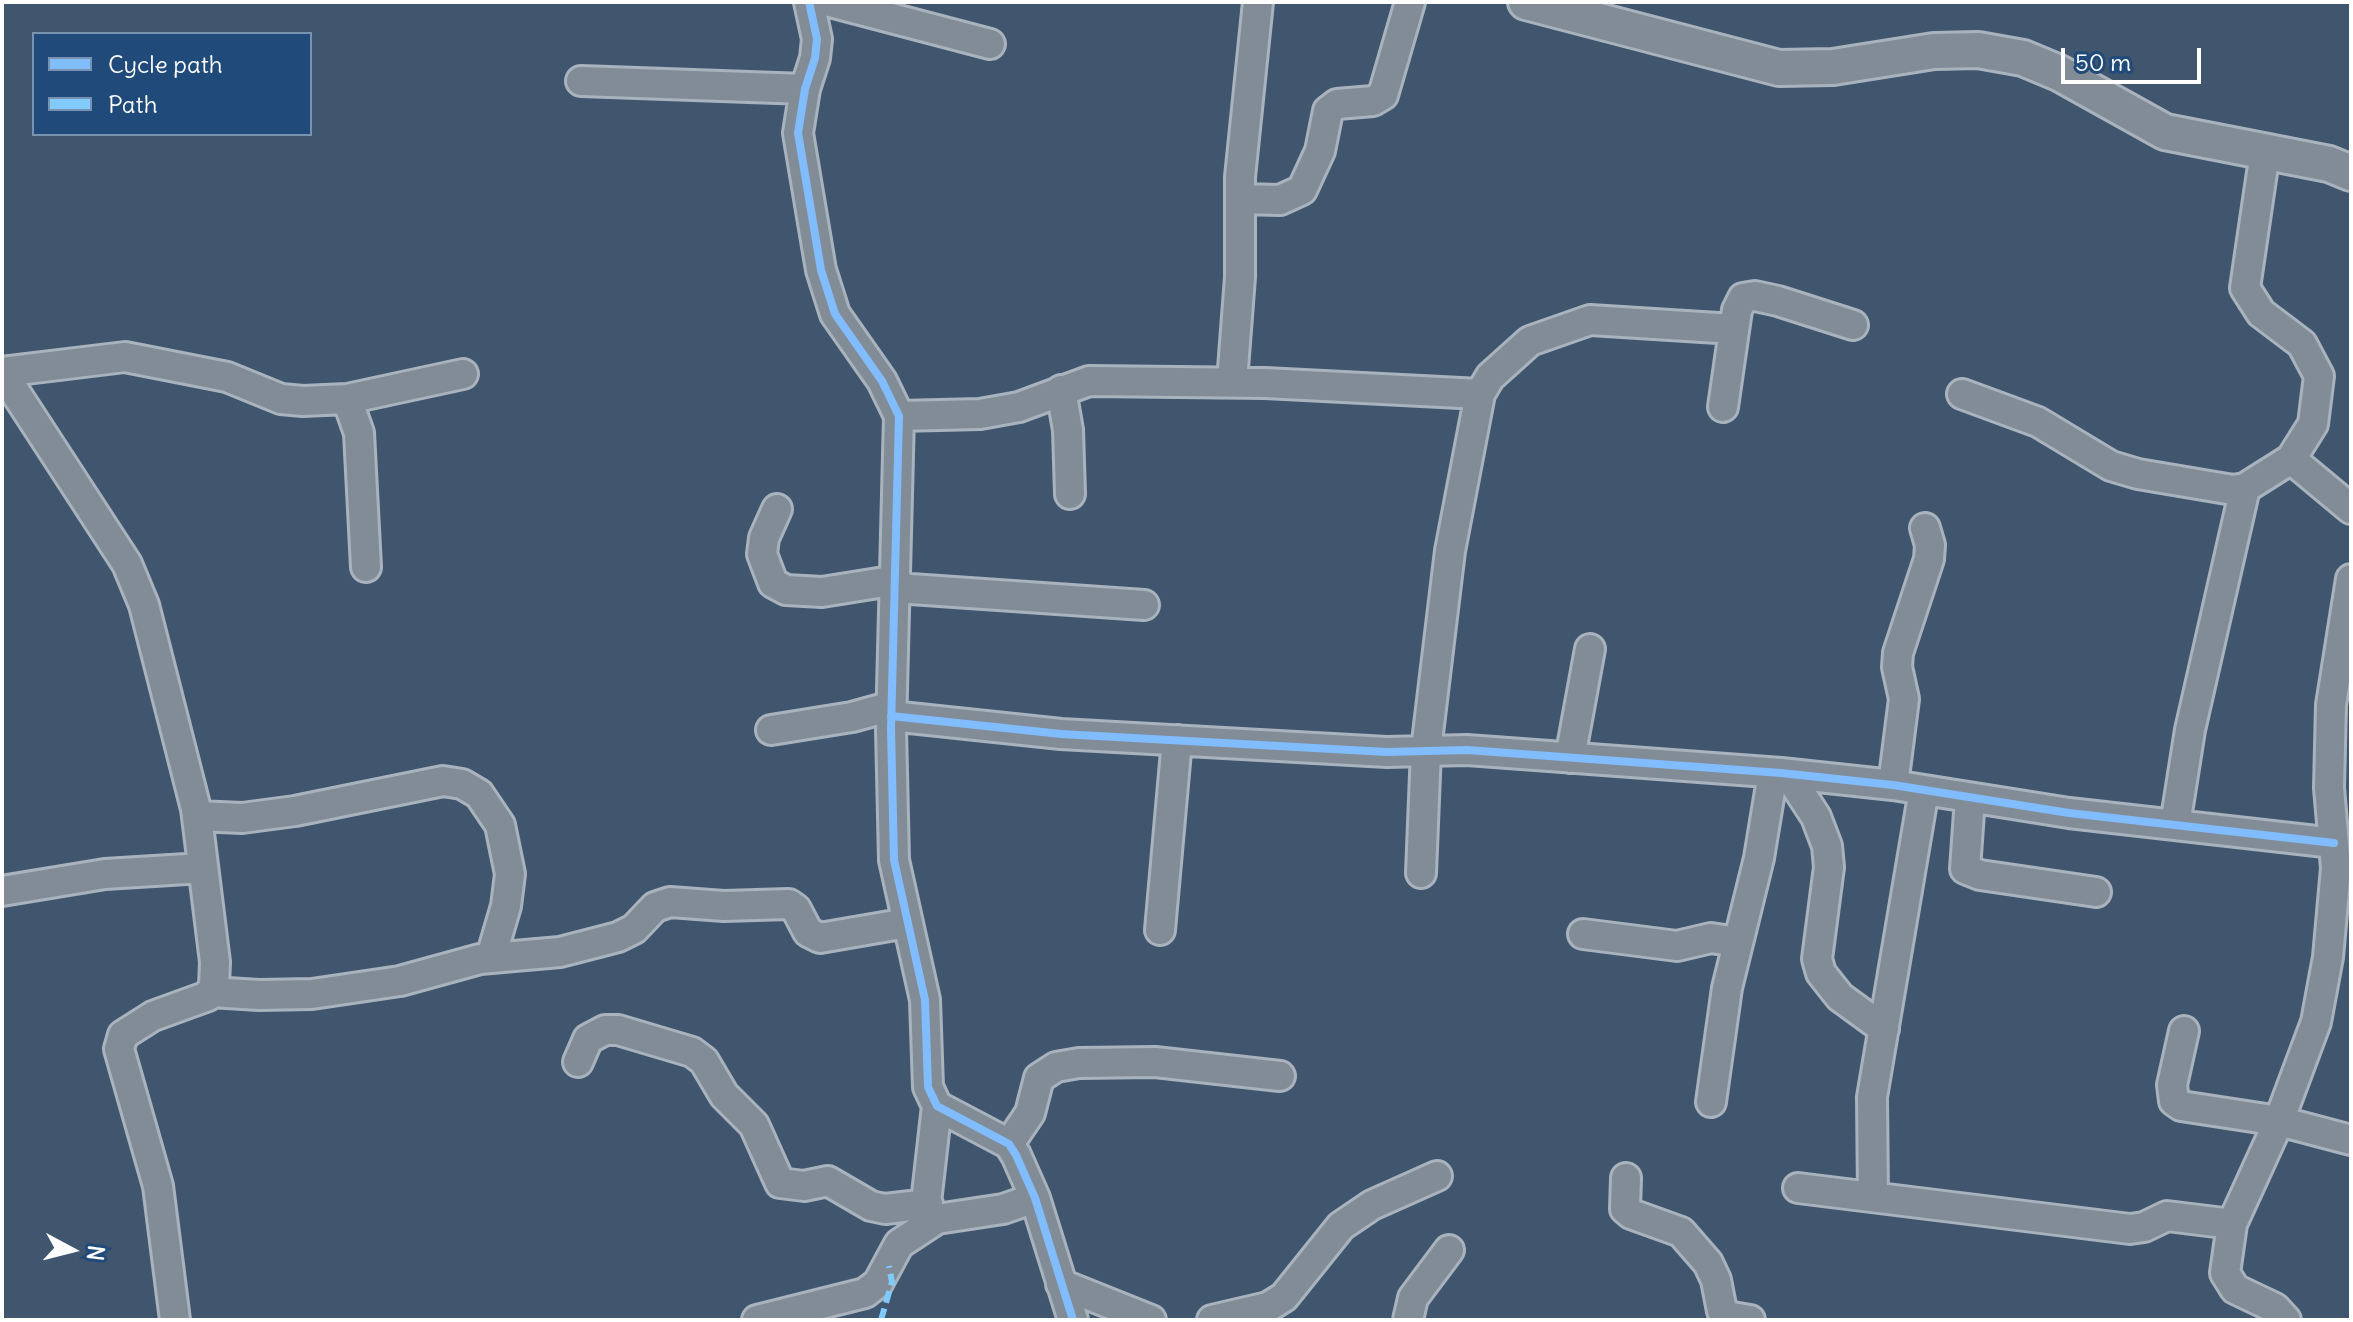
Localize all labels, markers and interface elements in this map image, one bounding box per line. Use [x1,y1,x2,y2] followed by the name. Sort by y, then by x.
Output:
[32,32,312,136] legend
[2065,32,2205,82] scale bar
[2075,47,2131,77] text: 50 m
[108,49,223,79] text: Cycle path
[108,89,158,119] text: Path
[32,1210,112,1290] north arrow
[81,1244,111,1262] text: N

